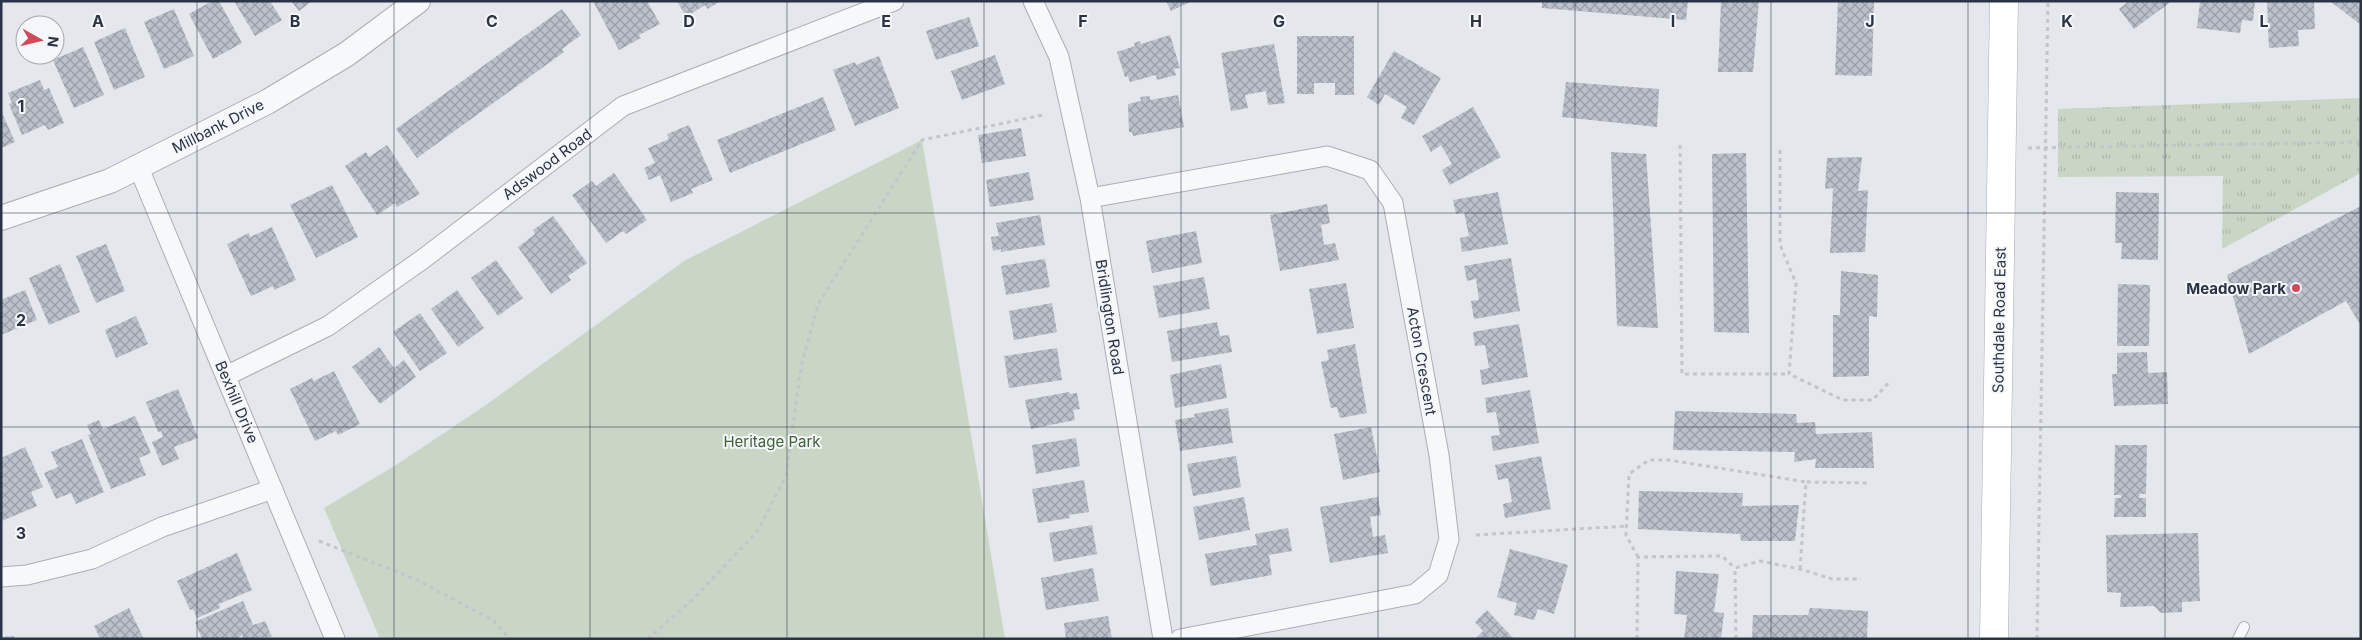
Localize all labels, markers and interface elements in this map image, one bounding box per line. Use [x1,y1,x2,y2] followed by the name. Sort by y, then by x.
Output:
[92,11,104,31] text: A
[290,11,300,31] text: B
[486,11,498,31] text: C
[683,11,695,31] text: D
[881,11,891,31] text: E
[1078,11,1088,31] text: F
[1273,11,1285,31] text: G
[1470,11,1482,31] text: H
[1671,11,1675,31] text: I
[1865,11,1875,31] text: J
[2061,11,2073,31] text: K
[2259,11,2269,31] text: L
[15,15,65,65] north arrow
[44,35,63,48] text: N
[169,95,267,157] street label: Millbank Drive
[18,96,24,116] text: 1
[499,124,595,204] street label: Adswood Road
[1988,247,2010,393] street label: Southdale Road East
[1091,258,1129,376] street label: Bridlington Road
[2186,279,2286,298] place label: Meadow Park
[2290,282,2302,294] marker: Meadow Park
[1403,305,1441,417] street label: Acton Crescent
[16,310,26,330] text: 2
[211,358,263,446] street label: Bexhill Drive
[723,432,821,451] park label: Heritage Park
[16,523,26,543] text: 3

